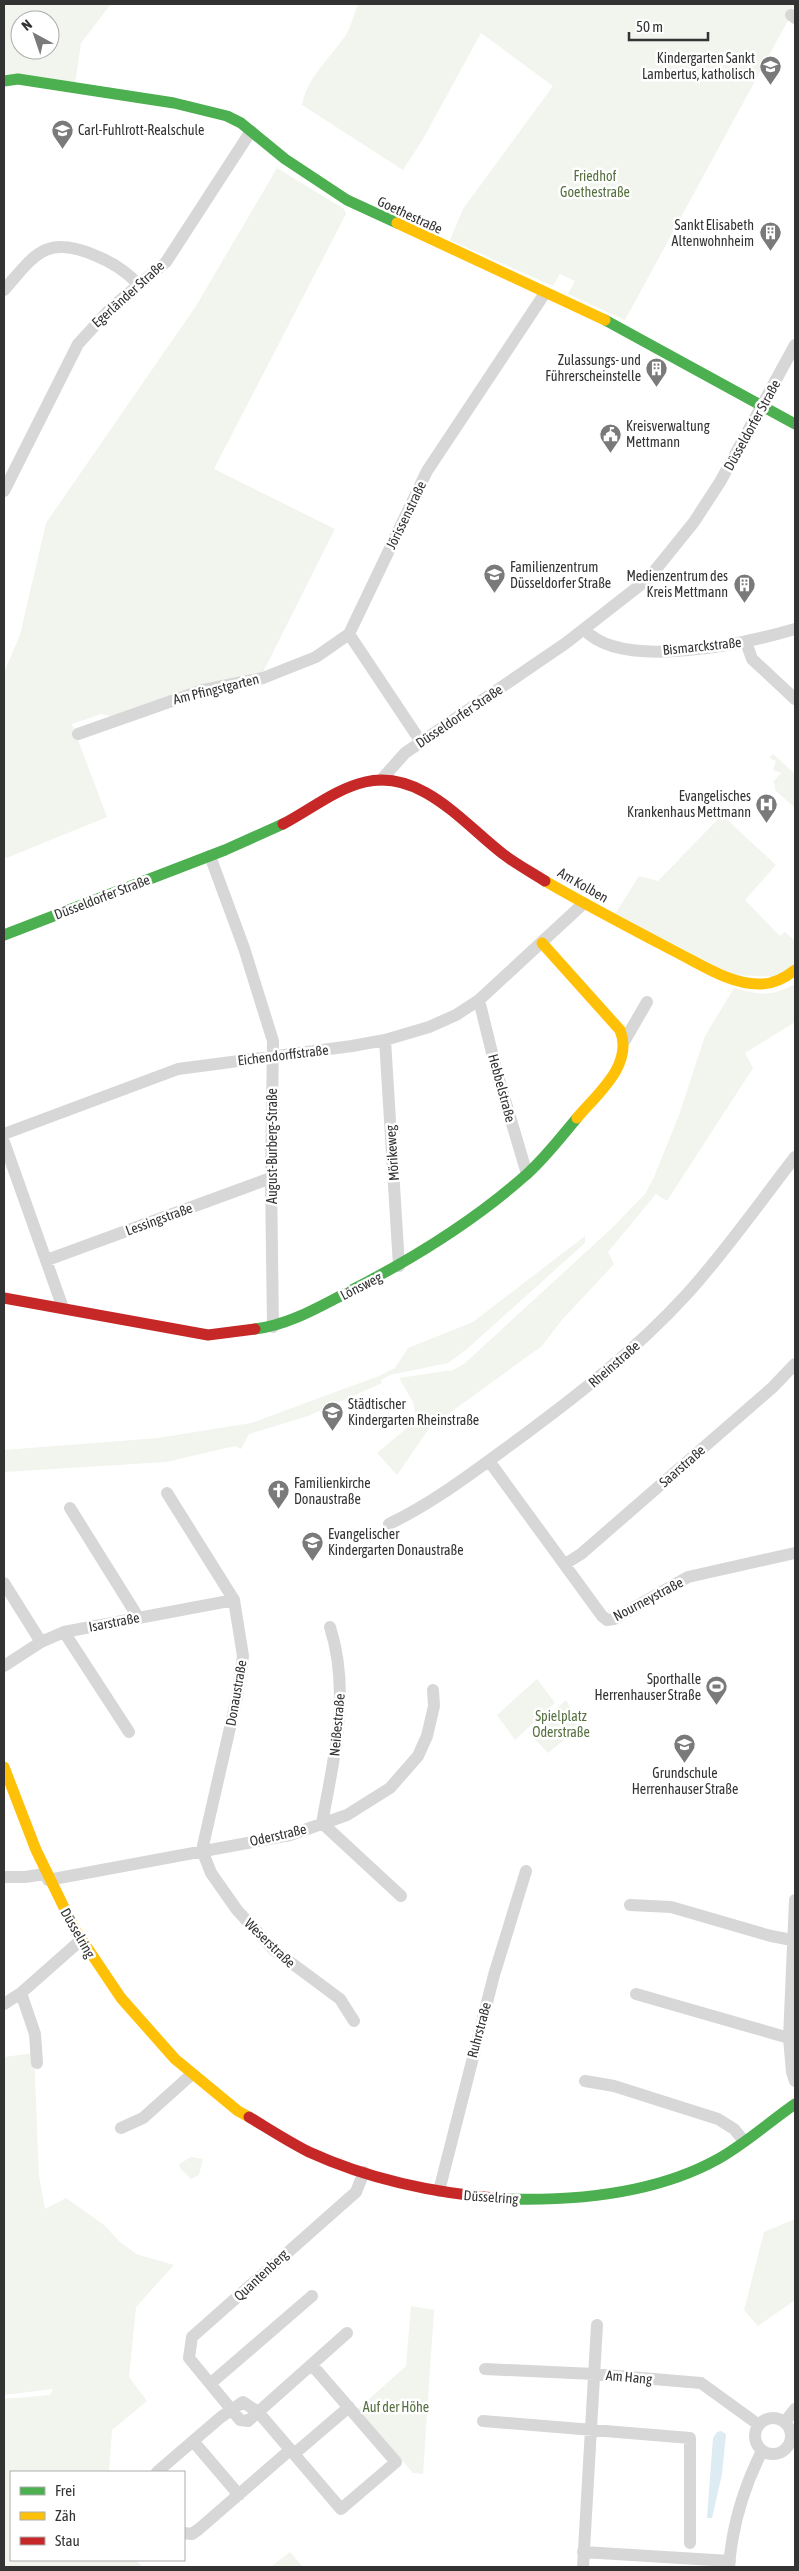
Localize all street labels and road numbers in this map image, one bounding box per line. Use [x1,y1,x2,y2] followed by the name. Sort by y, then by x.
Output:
[375,193,445,237] street label: Goethestraße
[89,257,167,331] street label: Egerländer Straße
[720,377,784,473] street label: Düsseldorfer Straße
[383,478,429,552] street label: Jörissenstraße
[662,634,742,658] street label: Bismarckstraße
[171,671,261,707] street label: Am Pfingstgarten
[413,681,505,751] street label: Düsseldorfer Straße
[555,864,611,906] street label: Am Kolben
[52,871,152,923] street label: Düsseldorfer Straße
[237,1041,329,1069] street label: Eichendorffstraße
[485,1052,519,1124] street label: Hebbelstraße
[264,1088,280,1204] street label: August-Burberg-Straße
[382,1125,402,1181] street label: Mörikeweg
[123,1200,195,1238] street label: Lessingstraße
[338,1269,384,1303] street label: Lönsweg
[585,1337,643,1391] street label: Rheinstraße
[656,1442,708,1490] street label: Saarstraße
[610,1574,686,1624] street label: Nourneystraße
[87,1609,141,1635] street label: Isarstraße
[222,1659,250,1727] street label: Donaustraße
[326,1693,348,1757] street label: Neißestraße
[248,1821,308,1849] street label: Oderstraße
[57,1905,99,1961] street label: Düsselring
[241,1915,299,1971] street label: Weserstraße
[464,2000,494,2060] street label: Ruhrstraße
[463,2187,519,2207] street label: Düsselring
[231,2246,291,2304] street label: Quantenberg
[605,2367,653,2387] street label: Am Hang

